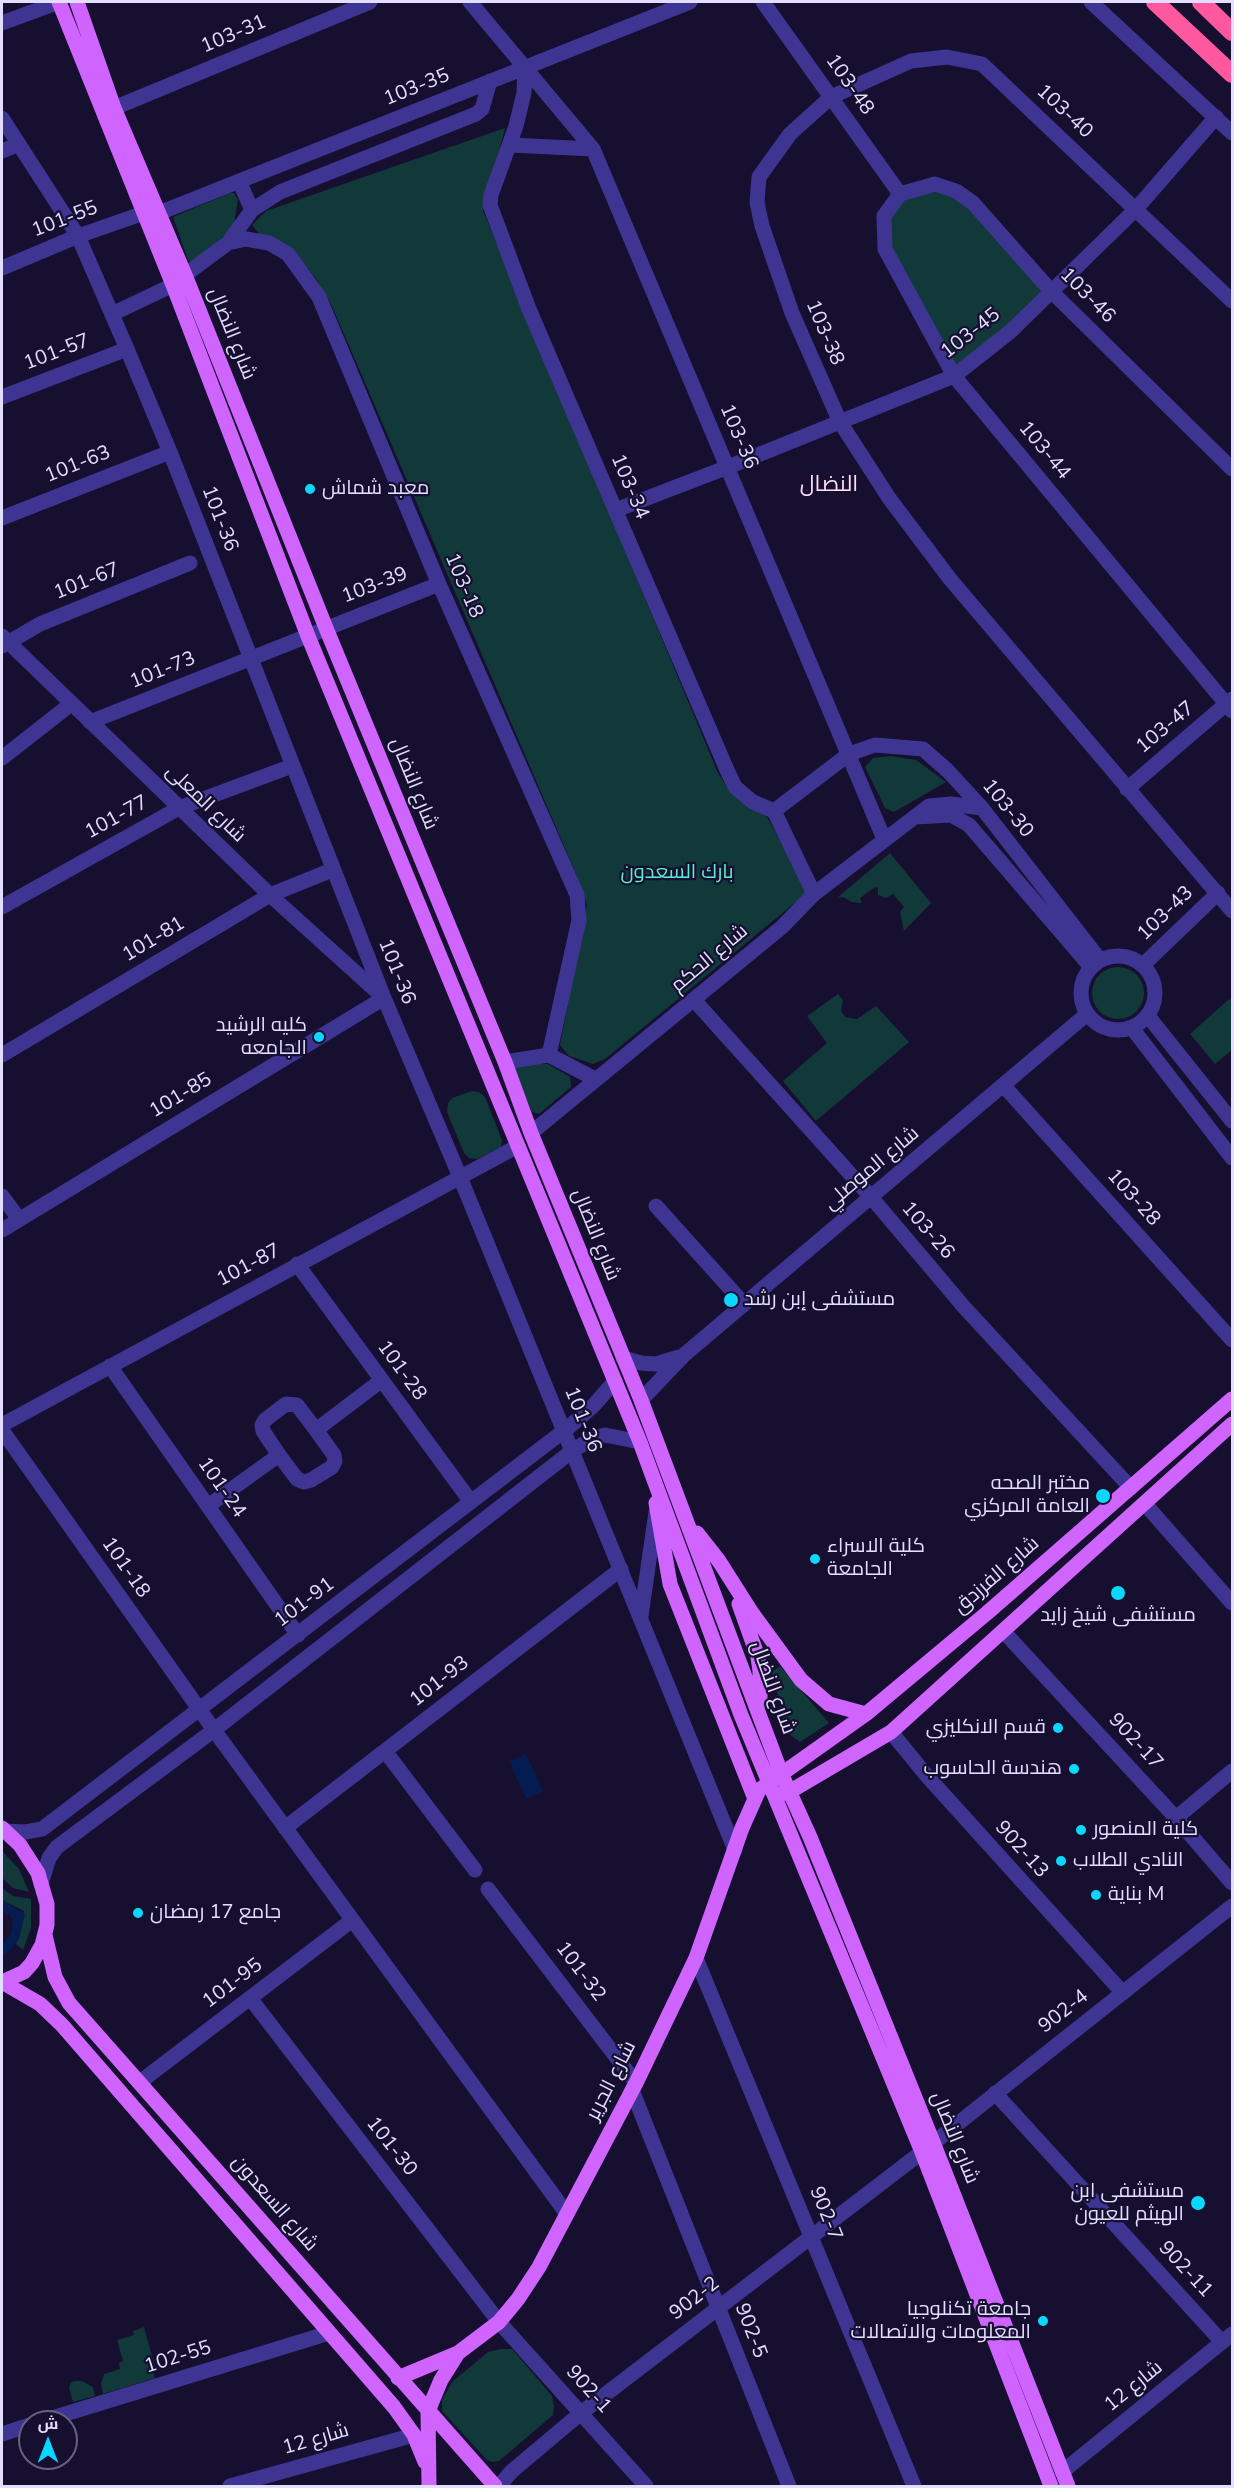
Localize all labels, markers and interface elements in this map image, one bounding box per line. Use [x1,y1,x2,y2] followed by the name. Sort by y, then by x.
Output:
[198,11,270,59] street label: 103-31
[820,50,878,120] street label: 103-48
[381,64,453,112] street label: 103-35
[1031,80,1097,144] street label: 103-40
[29,197,101,243] street label: 101-55
[1054,263,1120,329] street label: 103-46
[202,285,260,383] street label: شارع النضال
[800,297,848,369] street label: 103-38
[937,303,1005,365] street label: 103-45
[21,330,93,376] street label: 101-57
[714,401,762,473] street label: 103-36
[1013,417,1075,485] street label: 103-44
[42,441,114,489] street label: 101-63
[605,451,653,523] street label: 103-34
[800,473,858,499] district label: النضال
[322,477,429,501] place label: معبد شماش
[303,482,317,496] marker: معبد شماش
[196,483,242,555] street label: 101-36
[439,550,487,622] street label: 103-18
[51,558,123,606] street label: 101-67
[339,563,411,609] street label: 103-39
[127,647,199,695] street label: 101-73
[1132,697,1200,759] street label: 103-47
[384,735,442,833] street label: شارع النضال
[160,760,250,848] street label: شارع المعلى
[976,775,1038,843] street label: 103-30
[81,791,153,845] street label: 101-77
[620,861,734,885] park label: بارك السعدون
[1133,882,1199,946] street label: 103-43
[118,912,190,968] street label: 101-81
[667,920,753,998] street label: شارع الحكم
[372,936,420,1008] street label: 101-36
[216,1014,307,1061] place label: كليه الرشيد الجامعه
[312,1030,326,1044] marker: كليه الرشيد الجامعه
[145,1068,217,1124] street label: 101-85
[819,1122,925,1216] street label: شارع الموصلي
[1101,1165,1165,1231] street label: 103-28
[566,1186,624,1284] street label: شارع النضال
[895,1197,959,1265] street label: 103-26
[213,1239,285,1293] street label: 101-87
[744,1288,895,1312] place label: مستشفى إبن رشد
[722,1291,740,1309] marker: مستشفى إبن رشد
[371,1336,431,1406] street label: 101-28
[558,1384,606,1456] street label: 101-36
[192,1453,250,1523] street label: 101-24
[964,1472,1090,1519] place label: مختبر الصحه العامة المركزي
[1094,1487,1112,1505] marker: مختبر الصحه العامة المركزي
[949,1532,1045,1620] street label: شارع الفرزدق
[96,1533,154,1603] street label: 101-18
[827,1535,925,1582] place label: كلية الاسراء الجامعة
[808,1552,822,1566] marker: كلية الاسراء الجامعة
[270,1573,340,1633] street label: 101-91
[1109,1584,1127,1602] marker: مستشفى شيخ زايد
[1040,1604,1196,1628] place label: مستشفى شيخ زايد
[744,1638,800,1738] street label: شارع النضال
[406,1651,474,1713] street label: 101-93
[1103,1709,1167,1775] street label: 902-17
[926,1716,1046,1740] place label: قسم الانكليزي
[1051,1721,1065,1735] marker: قسم الانكليزي
[924,1757,1062,1781] place label: هندسة الحاسوب
[1067,1762,1081,1776] marker: هندسة الحاسوب
[989,1817,1053,1883] street label: 902-13
[1093,1818,1198,1842] place label: كلية المنصور
[1074,1823,1088,1837] marker: كلية المنصور
[1073,1849,1183,1873] place label: النادي الطلاب
[1054,1854,1068,1868] marker: النادي الطلاب
[1108,1883,1164,1907] place label: بناية M
[1089,1888,1103,1902] marker: بناية M
[150,1901,281,1925] place label: جامع 17 رمضان
[131,1906,145,1920] marker: جامع 17 رمضان
[550,1937,610,2007] street label: 101-32
[198,1954,268,2014] street label: 101-95
[1034,1985,1094,2039] street label: 902-4
[582,2037,642,2125] street label: شارع الجرير
[925,2089,983,2187] street label: شارع النضال
[360,2113,422,2181] street label: 101-30
[226,2151,322,2257] street label: شارع السعدون
[1071,2180,1184,2227] place label: مستشفى ابن الهيثم للعيون
[803,2183,847,2245] street label: 902-7
[1189,2194,1207,2212] marker: مستشفى ابن الهيثم للعيون
[1153,2237,1217,2303] street label: 902-11
[665,2272,725,2326] street label: 902-2
[850,2298,1031,2345] place label: جامعة تكنلوجيا المعلومات والاتصالات
[729,2300,771,2362] street label: 902-5
[1036,2314,1050,2328] marker: جامعة تكنلوجيا المعلومات والاتصالات
[142,2337,214,2379] street label: 102-55
[1100,2356,1168,2418] street label: شارع 12
[560,2361,616,2419] street label: 902-1
[18,2410,78,2470] north arrow
[38,2413,58,2435] text: ش
[280,2419,352,2461] street label: شارع 12

